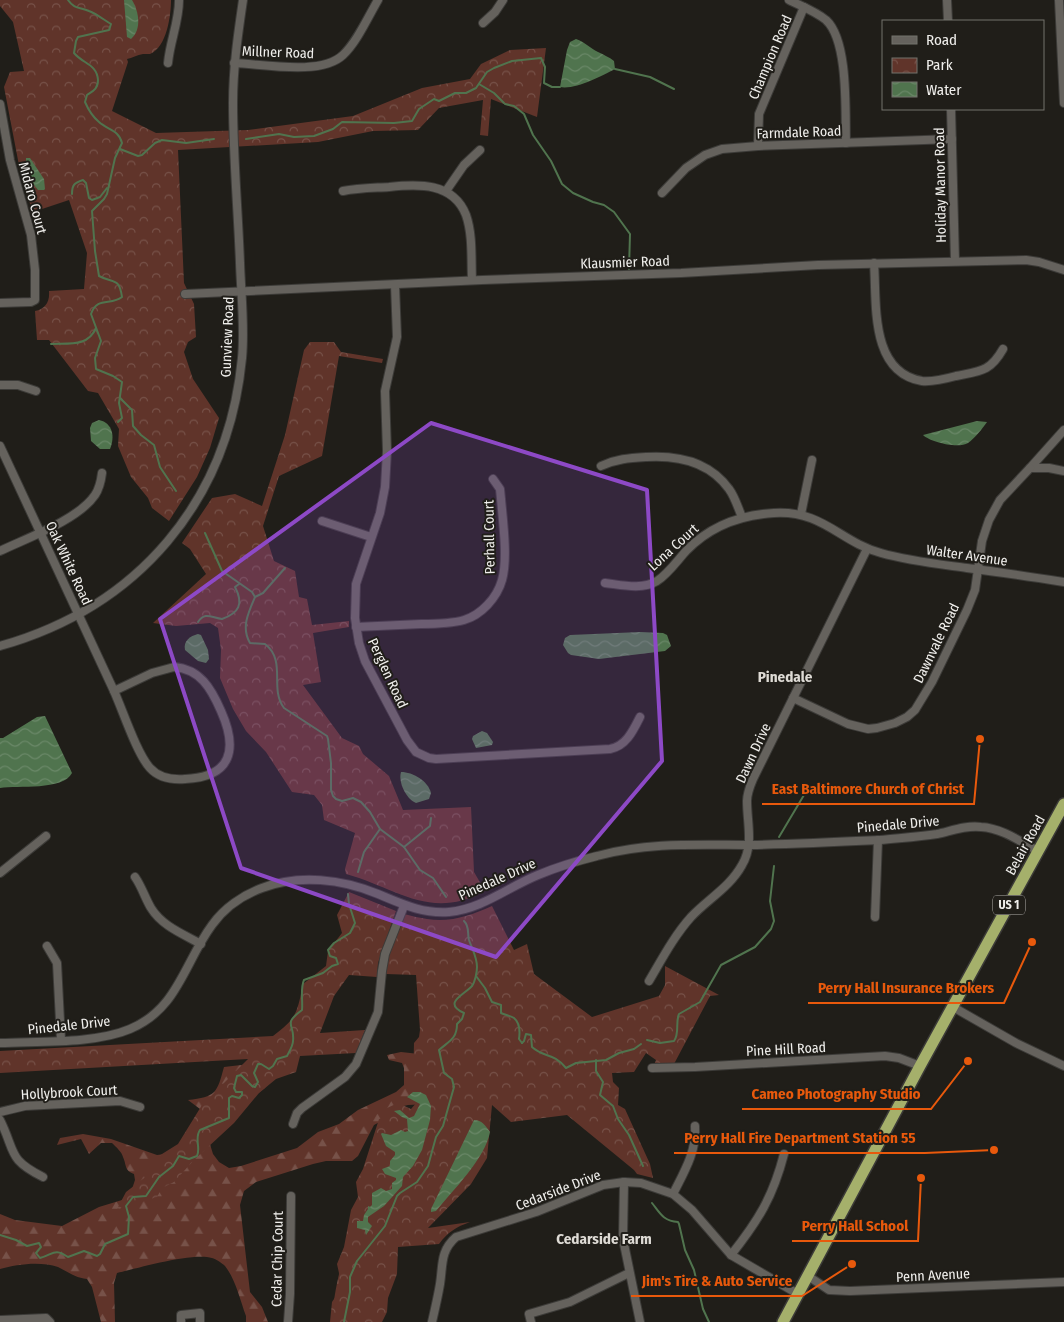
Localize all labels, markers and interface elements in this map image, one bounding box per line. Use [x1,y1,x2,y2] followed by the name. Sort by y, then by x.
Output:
[745,12,796,102] street label: Champion Road
[882,20,1044,110] legend
[926,31,957,49] text: Road
[242,43,314,62] street label: Millner Road
[926,56,953,74] text: Park
[926,81,962,99] text: Water
[756,123,842,142] street label: Farmdale Road
[931,127,950,243] street label: Holiday Manor Road
[15,160,50,236] street label: Midaro Court
[580,252,670,273] street label: Klausmier Road
[218,296,237,378] street label: Gunview Road
[480,499,499,574] street label: Perhall Court
[42,519,95,608] street label: Oak White Road
[645,520,702,574] street label: Lona Court
[925,541,1009,570] street label: Walter Avenue
[910,600,963,686] street label: Dawnvale Road
[364,635,411,711] street label: Perglen Road
[758,668,813,686] district label: Pinedale
[732,720,775,786] street label: Dawn Drive
[762,774,974,804] callout: East Baltimore Church of Christ
[772,780,965,798] text: East Baltimore Church of Christ
[856,812,940,837] street label: Pinedale Drive
[1002,812,1049,878] street label: Belair Road
[456,855,539,904] street label: Pinedale Drive
[993,896,1025,914] road number: US 1
[808,973,1004,1003] callout: Perry Hall Insurance Brokers
[818,979,995,997] text: Perry Hall Insurance Brokers
[27,1013,111,1038] street label: Pinedale Drive
[746,1039,826,1060] street label: Pine Hill Road
[742,1079,931,1109] callout: Cameo Photography Studio
[20,1081,118,1104] street label: Hollybrook Court
[751,1085,921,1103] text: Cameo Photography Studio
[674,1123,925,1153] callout: Perry Hall Fire Department Station 55
[684,1129,916,1147] text: Perry Hall Fire Department Station 55
[513,1166,603,1214] street label: Cedarside Drive
[268,1211,287,1307] street label: Cedar Chip Court
[792,1211,918,1241] callout: Perry Hall School
[802,1217,909,1235] text: Perry Hall School
[556,1230,652,1248] district label: Cedarside Farm
[896,1265,970,1286] street label: Penn Avenue
[631,1266,802,1296] callout: Jim's Tire & Auto Service
[641,1272,793,1290] text: Jim's Tire & Auto Service

